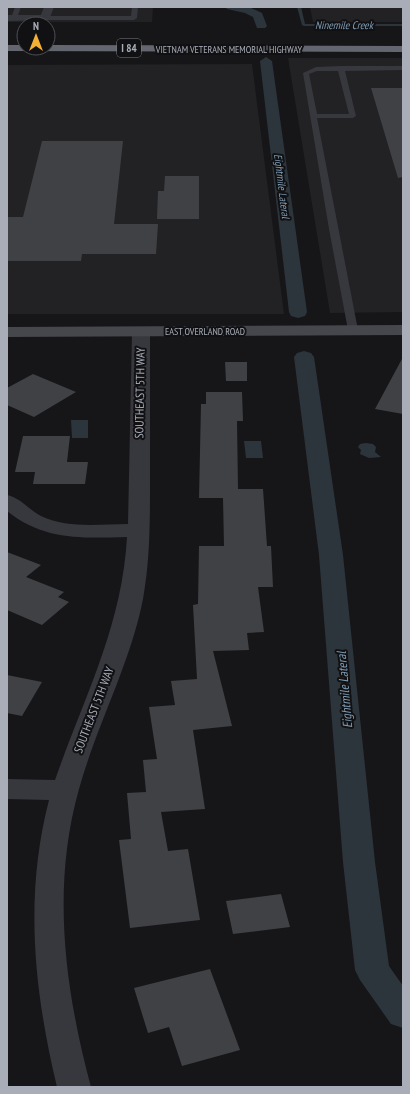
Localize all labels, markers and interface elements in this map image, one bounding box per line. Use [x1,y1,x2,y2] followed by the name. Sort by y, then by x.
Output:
[16,16,56,56] north arrow
[315,18,375,32] water label: Ninemile Creek
[33,19,39,33] text: N
[117,39,141,57] road number: I 84
[155,43,303,56] street label: VIETNAM VETERANS MEMORIAL HIGHWAY
[271,153,293,221] water label: Eightmile Lateral
[165,325,245,338] street label: EAST OVERLAND ROAD
[131,347,148,439] street label: SOUTHEAST 5TH WAY
[333,649,356,729] water label: Eightmile Lateral
[70,664,117,755] street label: SOUTHEAST 5TH WAY

